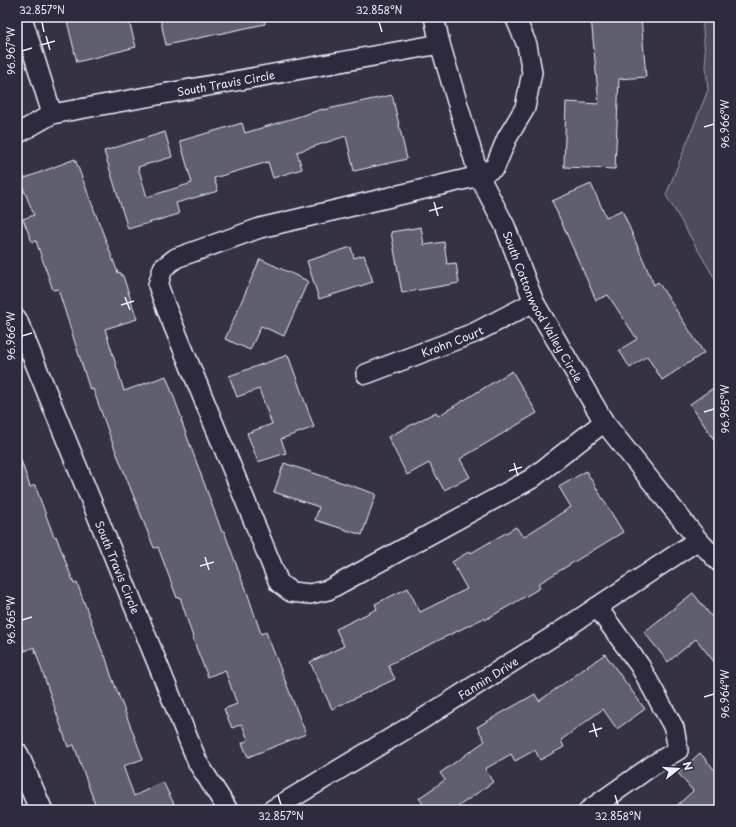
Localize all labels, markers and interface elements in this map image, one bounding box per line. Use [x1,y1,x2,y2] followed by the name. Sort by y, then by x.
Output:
[19,2,65,17] text: 32.857°N
[356,2,402,17] text: 32.858°N
[3,26,18,75] text: 96.967°W
[176,65,276,100] street label: South Travis Circle
[717,99,732,149] text: 96.966°W
[499,228,587,385] street label: South Cottonwood Valley Circle
[3,311,18,361] text: 96.966°W
[418,321,486,361] street label: Krohn Court
[717,384,732,434] text: 96.965°W
[92,518,145,616] street label: South Travis Circle
[3,595,18,645] text: 96.965°W
[454,652,521,703] street label: Fannin Drive
[717,669,732,718] text: 96.964°W
[658,749,698,789] north arrow
[679,759,698,773] text: N
[258,808,304,823] text: 32.857°N
[595,808,641,823] text: 32.858°N

